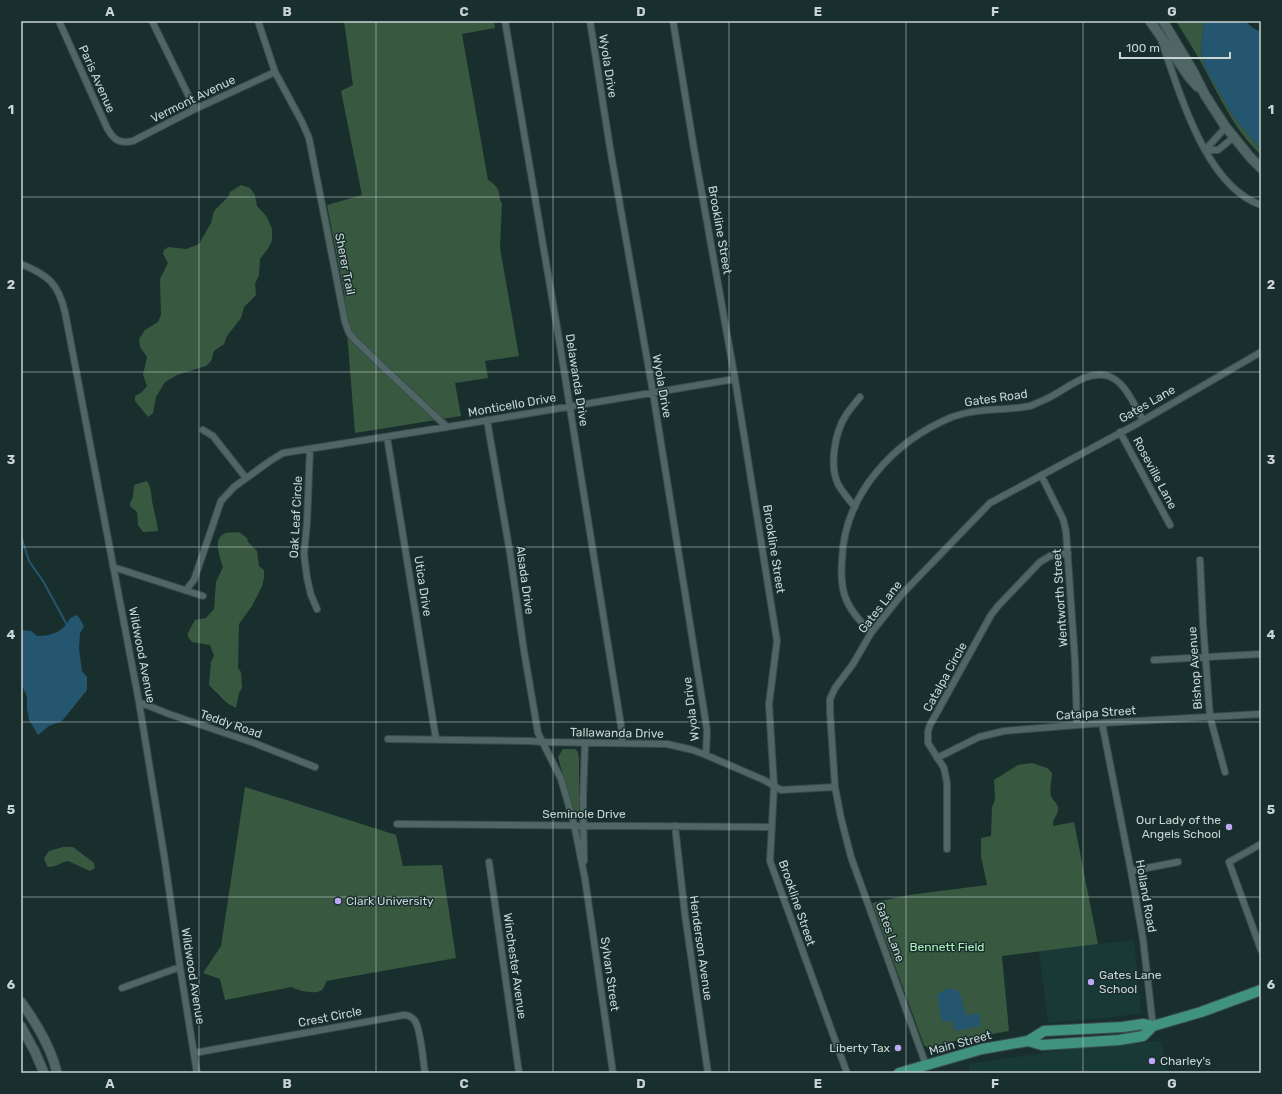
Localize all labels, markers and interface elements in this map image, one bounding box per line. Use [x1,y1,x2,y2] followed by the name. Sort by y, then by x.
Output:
[105,4,115,19] text: A
[282,4,292,19] text: B
[459,4,469,19] text: C
[636,4,646,19] text: D
[814,4,822,19] text: E
[991,4,999,19] text: F
[1167,4,1177,19] text: G
[596,33,620,99] street label: Wyola Drive
[1120,34,1230,60] scale bar
[1126,41,1160,55] text: 100 m
[76,43,118,115] street label: Paris Avenue
[148,72,238,126] street label: Vermont Avenue
[8,102,14,117] text: 1
[1268,102,1274,117] text: 1
[705,185,735,276] street label: Brookline Street
[332,232,358,296] street label: Sherer Trail
[7,277,15,292] text: 2
[1267,277,1275,292] text: 2
[563,333,591,428] street label: Delawanda Drive
[650,353,675,419] street label: Wyola Drive
[1116,382,1178,426] street label: Gates Lane
[964,387,1028,409] street label: Gates Road
[467,390,557,420] street label: Monticello Drive
[1130,435,1180,512] street label: Roseville Lane
[7,452,16,467] text: 3
[1267,452,1276,467] text: 3
[287,475,305,559] street label: Oak Leaf Circle
[760,504,788,595] street label: Brookline Street
[513,545,537,616] street label: Alsada Drive
[1050,548,1070,648] street label: Wentworth Street
[411,555,435,618] street label: Utica Drive
[855,578,905,636] street label: Gates Lane
[126,606,158,705] street label: Wildwood Avenue
[1185,626,1205,710] street label: Bishop Avenue
[7,627,16,642] text: 4
[1267,627,1276,642] text: 4
[920,640,970,714] street label: Catalpa Circle
[680,676,702,742] street label: Wyola Drive
[1056,703,1137,723] street label: Catalpa Street
[198,707,264,741] street label: Teddy Road
[570,725,664,741] street label: Tallawanda Drive
[7,802,15,817] text: 5
[1267,802,1275,817] text: 5
[542,807,626,821] street label: Seminole Drive
[1136,813,1221,841] place label: Our Lady of the Angels School
[1224,822,1234,832] marker: Our Lady of the Angels School
[776,858,818,948] street label: Brookline Street
[1133,858,1159,934] street label: Holland Road
[346,894,434,908] place label: Clark University
[687,895,715,1002] street label: Henderson Avenue
[333,896,343,906] marker: Clark University
[873,900,907,964] street label: Gates Lane
[501,912,529,1020] street label: Winchester Avenue
[178,927,208,1026] street label: Wildwood Avenue
[598,936,622,1012] street label: Sylvan Street
[910,940,984,954] park label: Bennett Field
[1099,968,1162,996] place label: Gates Lane School
[7,977,16,992] text: 6
[1086,977,1096,987] marker: Gates Lane School
[1267,977,1276,992] text: 6
[297,1004,363,1030] street label: Crest Circle
[927,1028,993,1058] street label: Main Street
[829,1041,891,1055] place label: Liberty Tax
[893,1043,903,1053] marker: Liberty Tax
[1160,1054,1211,1068] place label: Charley's
[1147,1056,1157,1066] marker: Charley's
[105,1076,115,1091] text: A
[282,1076,292,1091] text: B
[459,1076,469,1091] text: C
[636,1076,646,1091] text: D
[814,1076,822,1091] text: E
[991,1076,999,1091] text: F
[1167,1076,1177,1091] text: G

